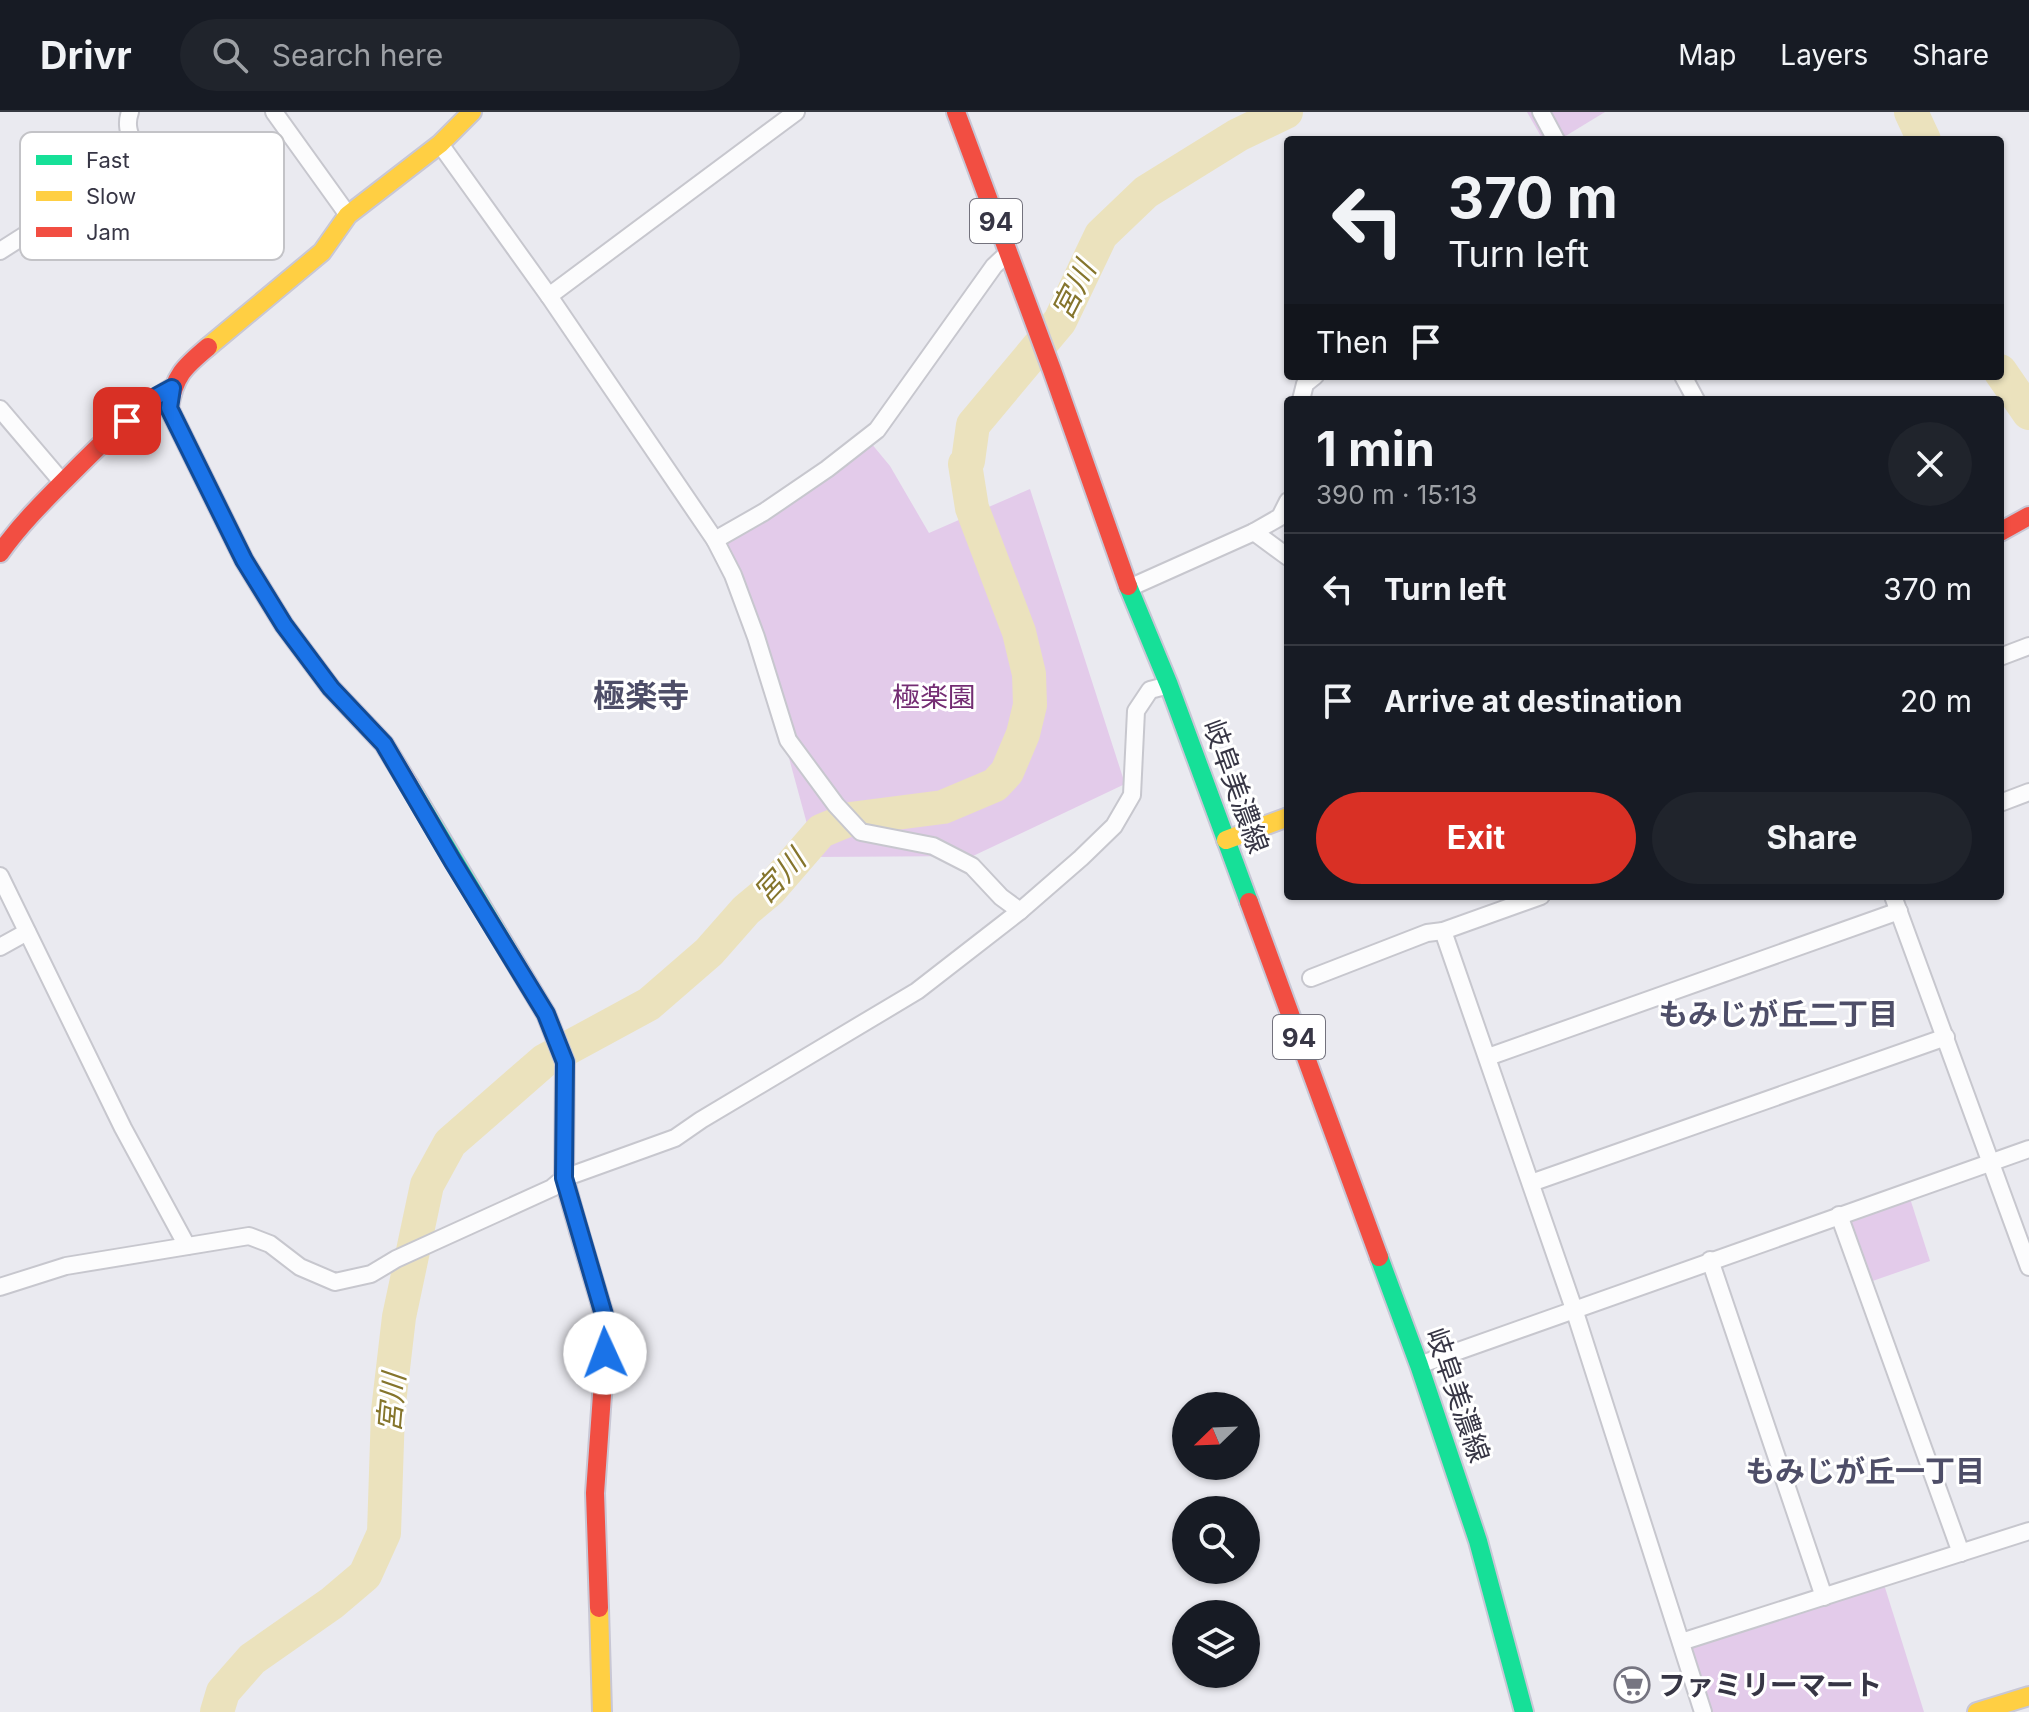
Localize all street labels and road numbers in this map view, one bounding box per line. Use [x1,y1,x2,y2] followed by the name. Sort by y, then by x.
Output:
[970,199,1022,243] road number: 94
[1196,714,1276,858] street label: 岐阜美濃線
[1273,1015,1325,1059] road number: 94
[1419,1323,1497,1467] street label: 岐阜美濃線

